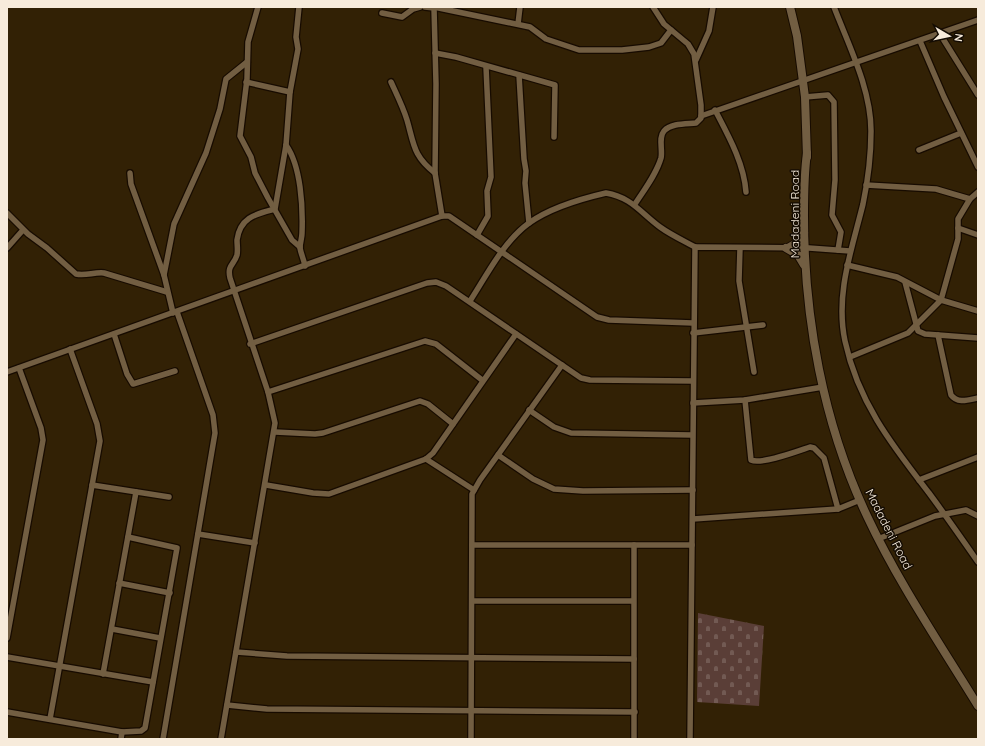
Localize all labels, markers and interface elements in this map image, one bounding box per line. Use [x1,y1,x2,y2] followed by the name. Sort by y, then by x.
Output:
[929,16,969,56] north arrow
[951,32,966,43] text: N
[787,170,802,258] street label: Madadeni Road
[862,486,916,572] street label: Madadeni Road

